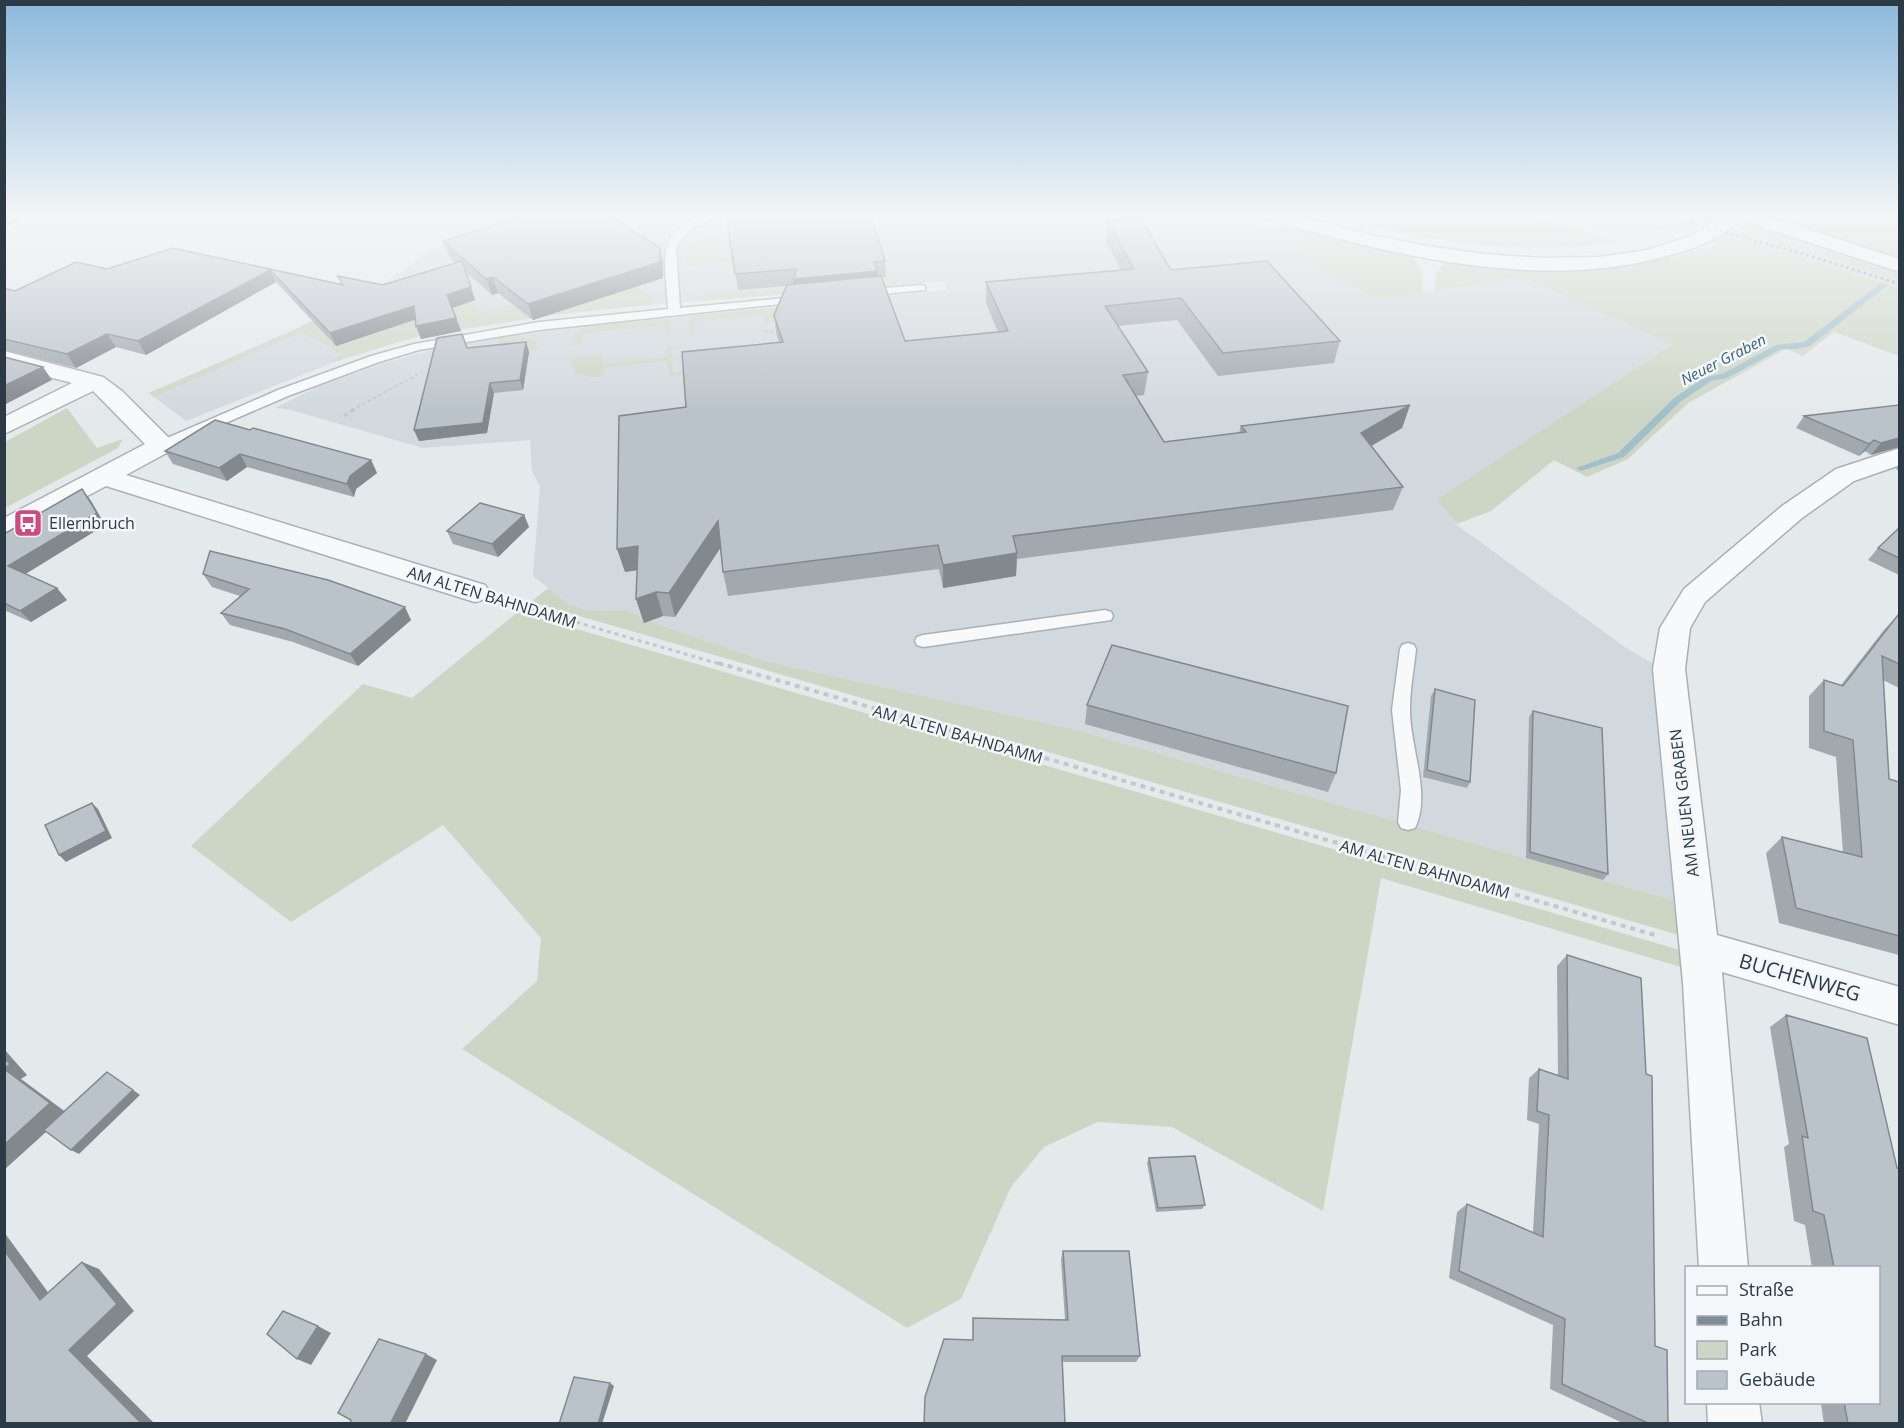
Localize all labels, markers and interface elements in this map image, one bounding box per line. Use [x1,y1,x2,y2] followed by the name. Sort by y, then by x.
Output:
[1677,329,1769,389] water label: Neuer Graben
[12,507,44,539] bus stop icon: Ellernbruch
[49,512,135,534] place label: Ellernbruch
[405,561,579,633] street label: AM ALTEN BAHNDAMM
[870,699,1046,769] street label: AM ALTEN BAHNDAMM
[1664,728,1704,878] street label: AM NEUEN GRABEN
[1337,834,1513,904] street label: AM ALTEN BAHNDAMM
[1736,947,1864,1007] street label: BUCHENWEG
[1685,1266,1880,1404] legend
[1739,1277,1794,1301] text: Straße
[1739,1307,1783,1331] text: Bahn
[1739,1337,1777,1361] text: Park
[1739,1367,1815,1391] text: Gebäude

